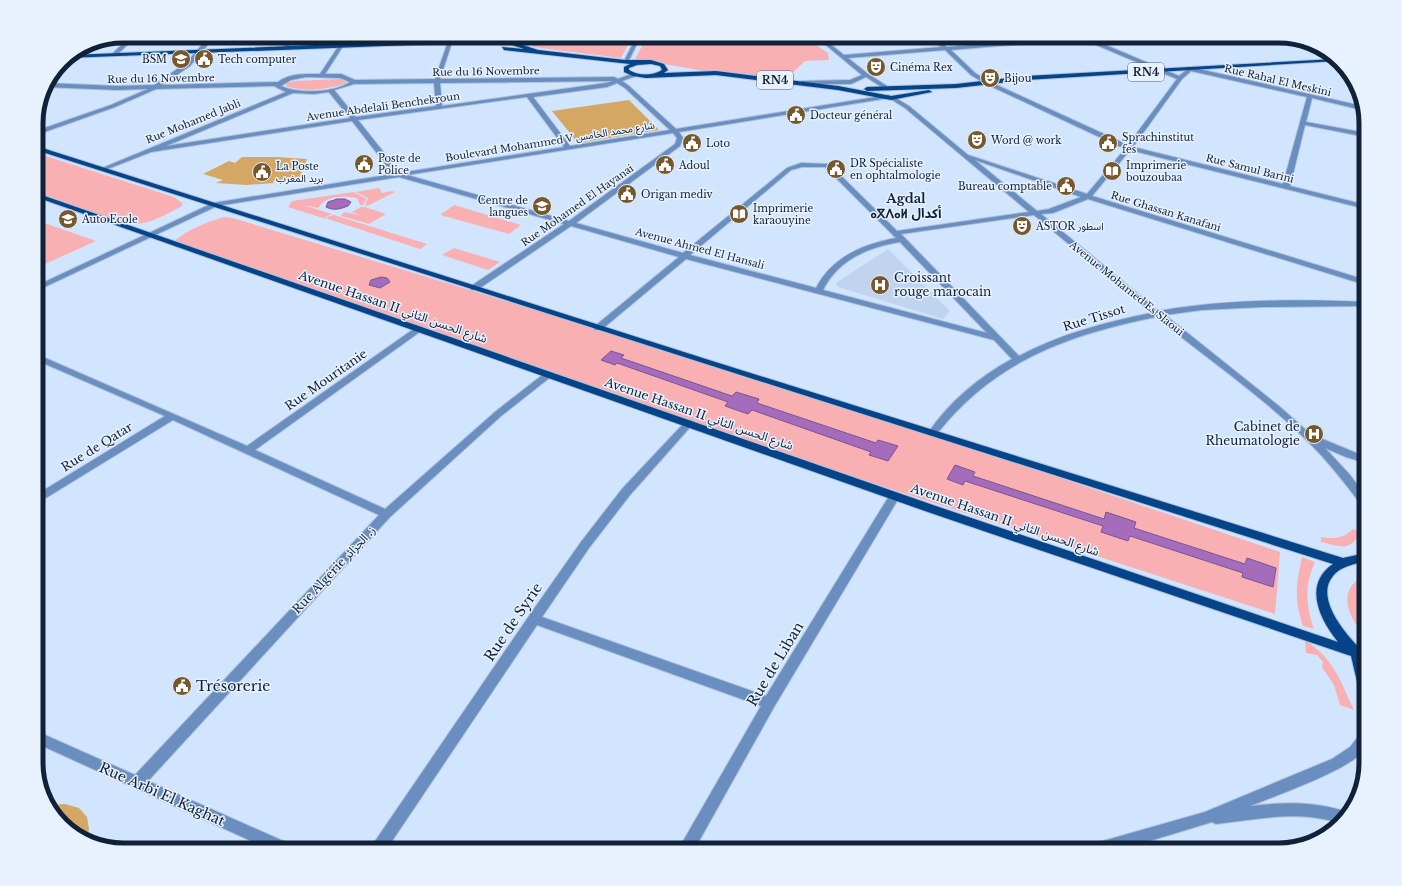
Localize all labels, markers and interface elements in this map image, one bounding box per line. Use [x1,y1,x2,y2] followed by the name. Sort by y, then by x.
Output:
[170,48,192,70] school or university icon: BSM
[193,48,215,70] public building icon: Tech computer
[142,53,167,66] place label: BSM
[218,53,296,66] place label: Tech computer
[865,56,887,78] theatre icon: Cinéma Rex
[890,61,953,74] place label: Cinéma Rex
[1223,62,1333,99] street label: Rue Rahal El Meskini
[1128,63,1164,81] road number: RN4
[432,64,540,79] street label: Rue du 16 Novembre
[979,67,1001,89] theatre icon: Bijou
[107,71,215,86] street label: Rue du 16 Novembre
[757,71,793,89] road number: RN4
[1004,72,1032,85] place label: Bijou
[305,89,461,124] street label: Avenue Abdelali Benchekroun
[144,96,243,146] street label: Rue Mohamed Jabli
[785,104,807,126] public building icon: Docteur général
[810,109,892,122] place label: Docteur général
[444,118,656,165] street label: Boulevard Mohammed V شارع محمد الخامس
[966,129,988,151] theatre icon: Word @ work
[1122,131,1194,156] place label: Sprachinstitut fes
[681,132,703,154] public building icon: Loto
[1097,132,1119,154] public building icon: Sprachinstitut fes
[990,134,1062,147] place label: Word @ work
[706,137,731,150] place label: Loto
[1204,151,1296,186] street label: Rue Samul Barini
[378,152,421,177] place label: Poste de Police
[353,153,375,175] public building icon: Poste de Police
[654,154,676,176] public building icon: Adoul
[850,157,941,182] place label: DR Spécialiste en ophtalmologie
[825,158,847,180] public building icon: DR Spécialiste en ophtalmologie
[678,159,710,172] place label: Adoul
[1125,159,1186,184] place label: Imprimerie bouzoubaa
[276,160,324,185] place label: La Poste بريد المغرب
[1101,160,1123,182] library icon: Imprimerie bouzoubaa
[251,161,273,183] public building icon: La Poste بريد المغرب
[518,161,637,249] street label: Rue Mohamed El Hayanai
[1055,175,1077,197] public building icon: Bureau comptable
[958,180,1052,193] place label: Bureau comptable
[616,183,638,205] public building icon: Origan mediv
[641,188,713,201] place label: Origan mediv
[1109,189,1223,235] street label: Rue Ghassan Kanafani
[871,190,942,222] district label: Agdal ⴰⴳⴷⴰⵍ أكدال
[478,194,528,219] place label: Centre de langues
[531,195,553,217] school or university icon: Centre de langues
[753,202,813,227] place label: Imprimerie karaouyine
[728,203,750,225] library icon: Imprimerie karaouyine
[57,208,79,230] school or university icon: Auto Ecole
[81,213,138,226] place label: Auto Ecole
[1011,215,1033,237] theatre icon: ASTOR اسطور
[1035,220,1104,233] place label: ASTOR اسطور
[633,225,766,272] street label: Avenue Ahmed El Hansali
[1066,238,1187,339] street label: Avenue Mohamed Es Slaoui
[295,267,489,349] street label: Avenue Hassan II شارع الحسن الثاني
[894,270,991,299] place label: Croissant rouge marocain
[869,274,891,296] hospital icon: Croissant rouge marocain
[1061,301,1127,334] street label: Rue Tissot
[282,346,370,413] street label: Rue Mouritanie
[601,374,795,456] street label: Avenue Hassan II شارع الحسن الثاني
[58,419,135,474] street label: Rue de Qatar
[1206,419,1300,448] place label: Cabinet de Rheumatologie
[1303,423,1325,445] hospital icon: Cabinet de Rheumatologie
[907,480,1101,562] street label: Avenue Hassan II شارع الحسن الثاني
[289,523,378,617] street label: Rue Algérie ز. الجزائر
[480,579,546,665] street label: Rue de Syrie
[743,618,807,710] street label: Rue de Liban
[171,675,193,697] public building icon: Trésorerie
[196,677,270,695] place label: Trésorerie
[96,758,228,830] street label: Rue Arbi El Kaghat

